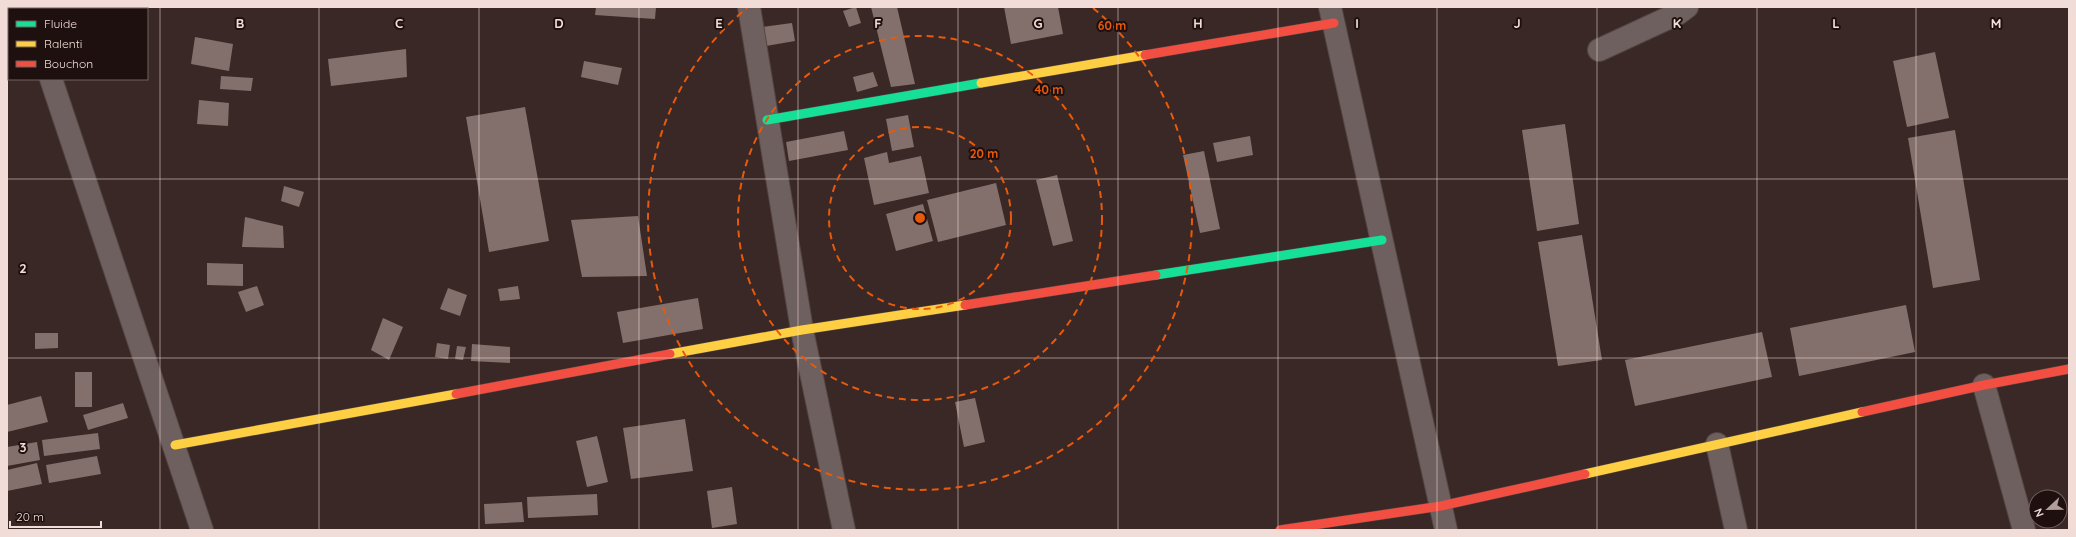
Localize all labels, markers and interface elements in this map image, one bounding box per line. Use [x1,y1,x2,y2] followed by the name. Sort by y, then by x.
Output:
[8,8,148,80] legend
[236,15,244,31] text: B
[395,15,403,31] text: C
[554,15,564,31] text: D
[715,15,723,31] text: E
[874,15,882,31] text: F
[1033,15,1043,31] text: G
[1193,15,1203,31] text: H
[1355,15,1359,31] text: I
[1513,15,1521,31] text: J
[1673,15,1682,31] text: K
[1832,15,1840,31] text: L
[1991,15,2001,31] text: M
[44,16,77,31] text: Fluide
[1098,18,1126,33] text: 60 m
[44,36,82,51] text: Ralenti
[44,56,93,71] text: Bouchon
[1035,82,1063,97] text: 40 m
[970,146,998,161] text: 20 m
[913,211,927,225] centre of rings
[19,260,27,276] text: 2
[20,439,27,455] text: 3
[2028,489,2068,529] north arrow
[10,503,101,529] scale bar
[2031,506,2047,519] text: N
[16,509,44,524] text: 20 m

